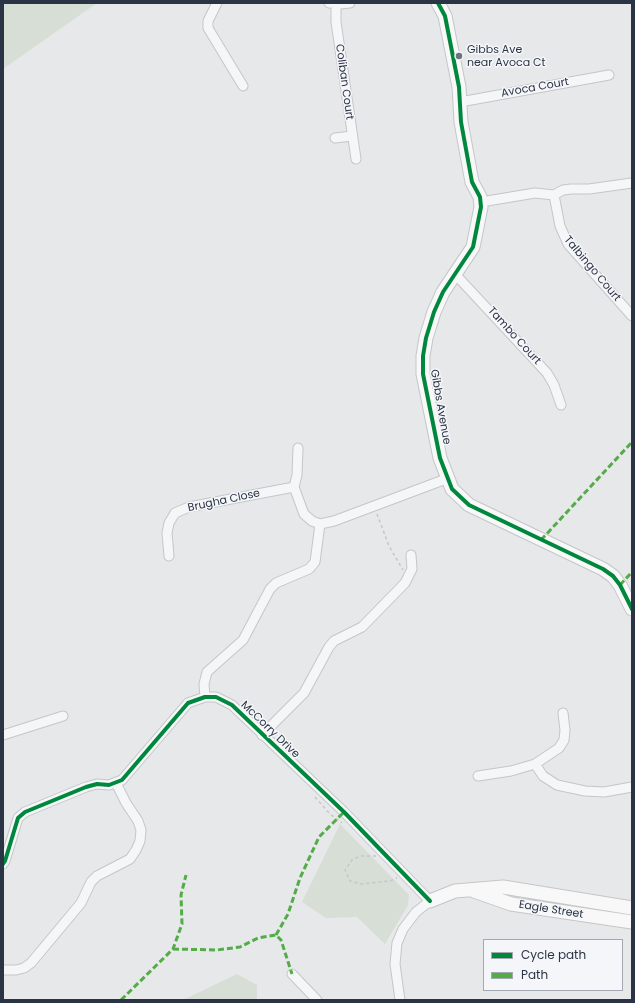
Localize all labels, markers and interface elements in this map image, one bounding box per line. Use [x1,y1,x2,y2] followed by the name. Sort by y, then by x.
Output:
[332,43,356,121] street label: Coliban Court
[467,43,546,69] place label: Gibbs Ave near Avoca Ct
[454,51,464,61] marker: Gibbs Ave near Avoca Ct
[500,76,570,100] street label: Avoca Court
[561,234,623,304] street label: Talbingo Court
[485,305,543,367] street label: Tambo Court
[427,368,453,446] street label: Gibbs Avenue
[187,487,261,515] street label: Brugha Close
[238,699,302,761] street label: McCorry Drive
[518,898,584,922] street label: Eagle Street
[483,939,623,991] legend
[521,946,586,963] text: Cycle path
[521,966,548,983] text: Path

